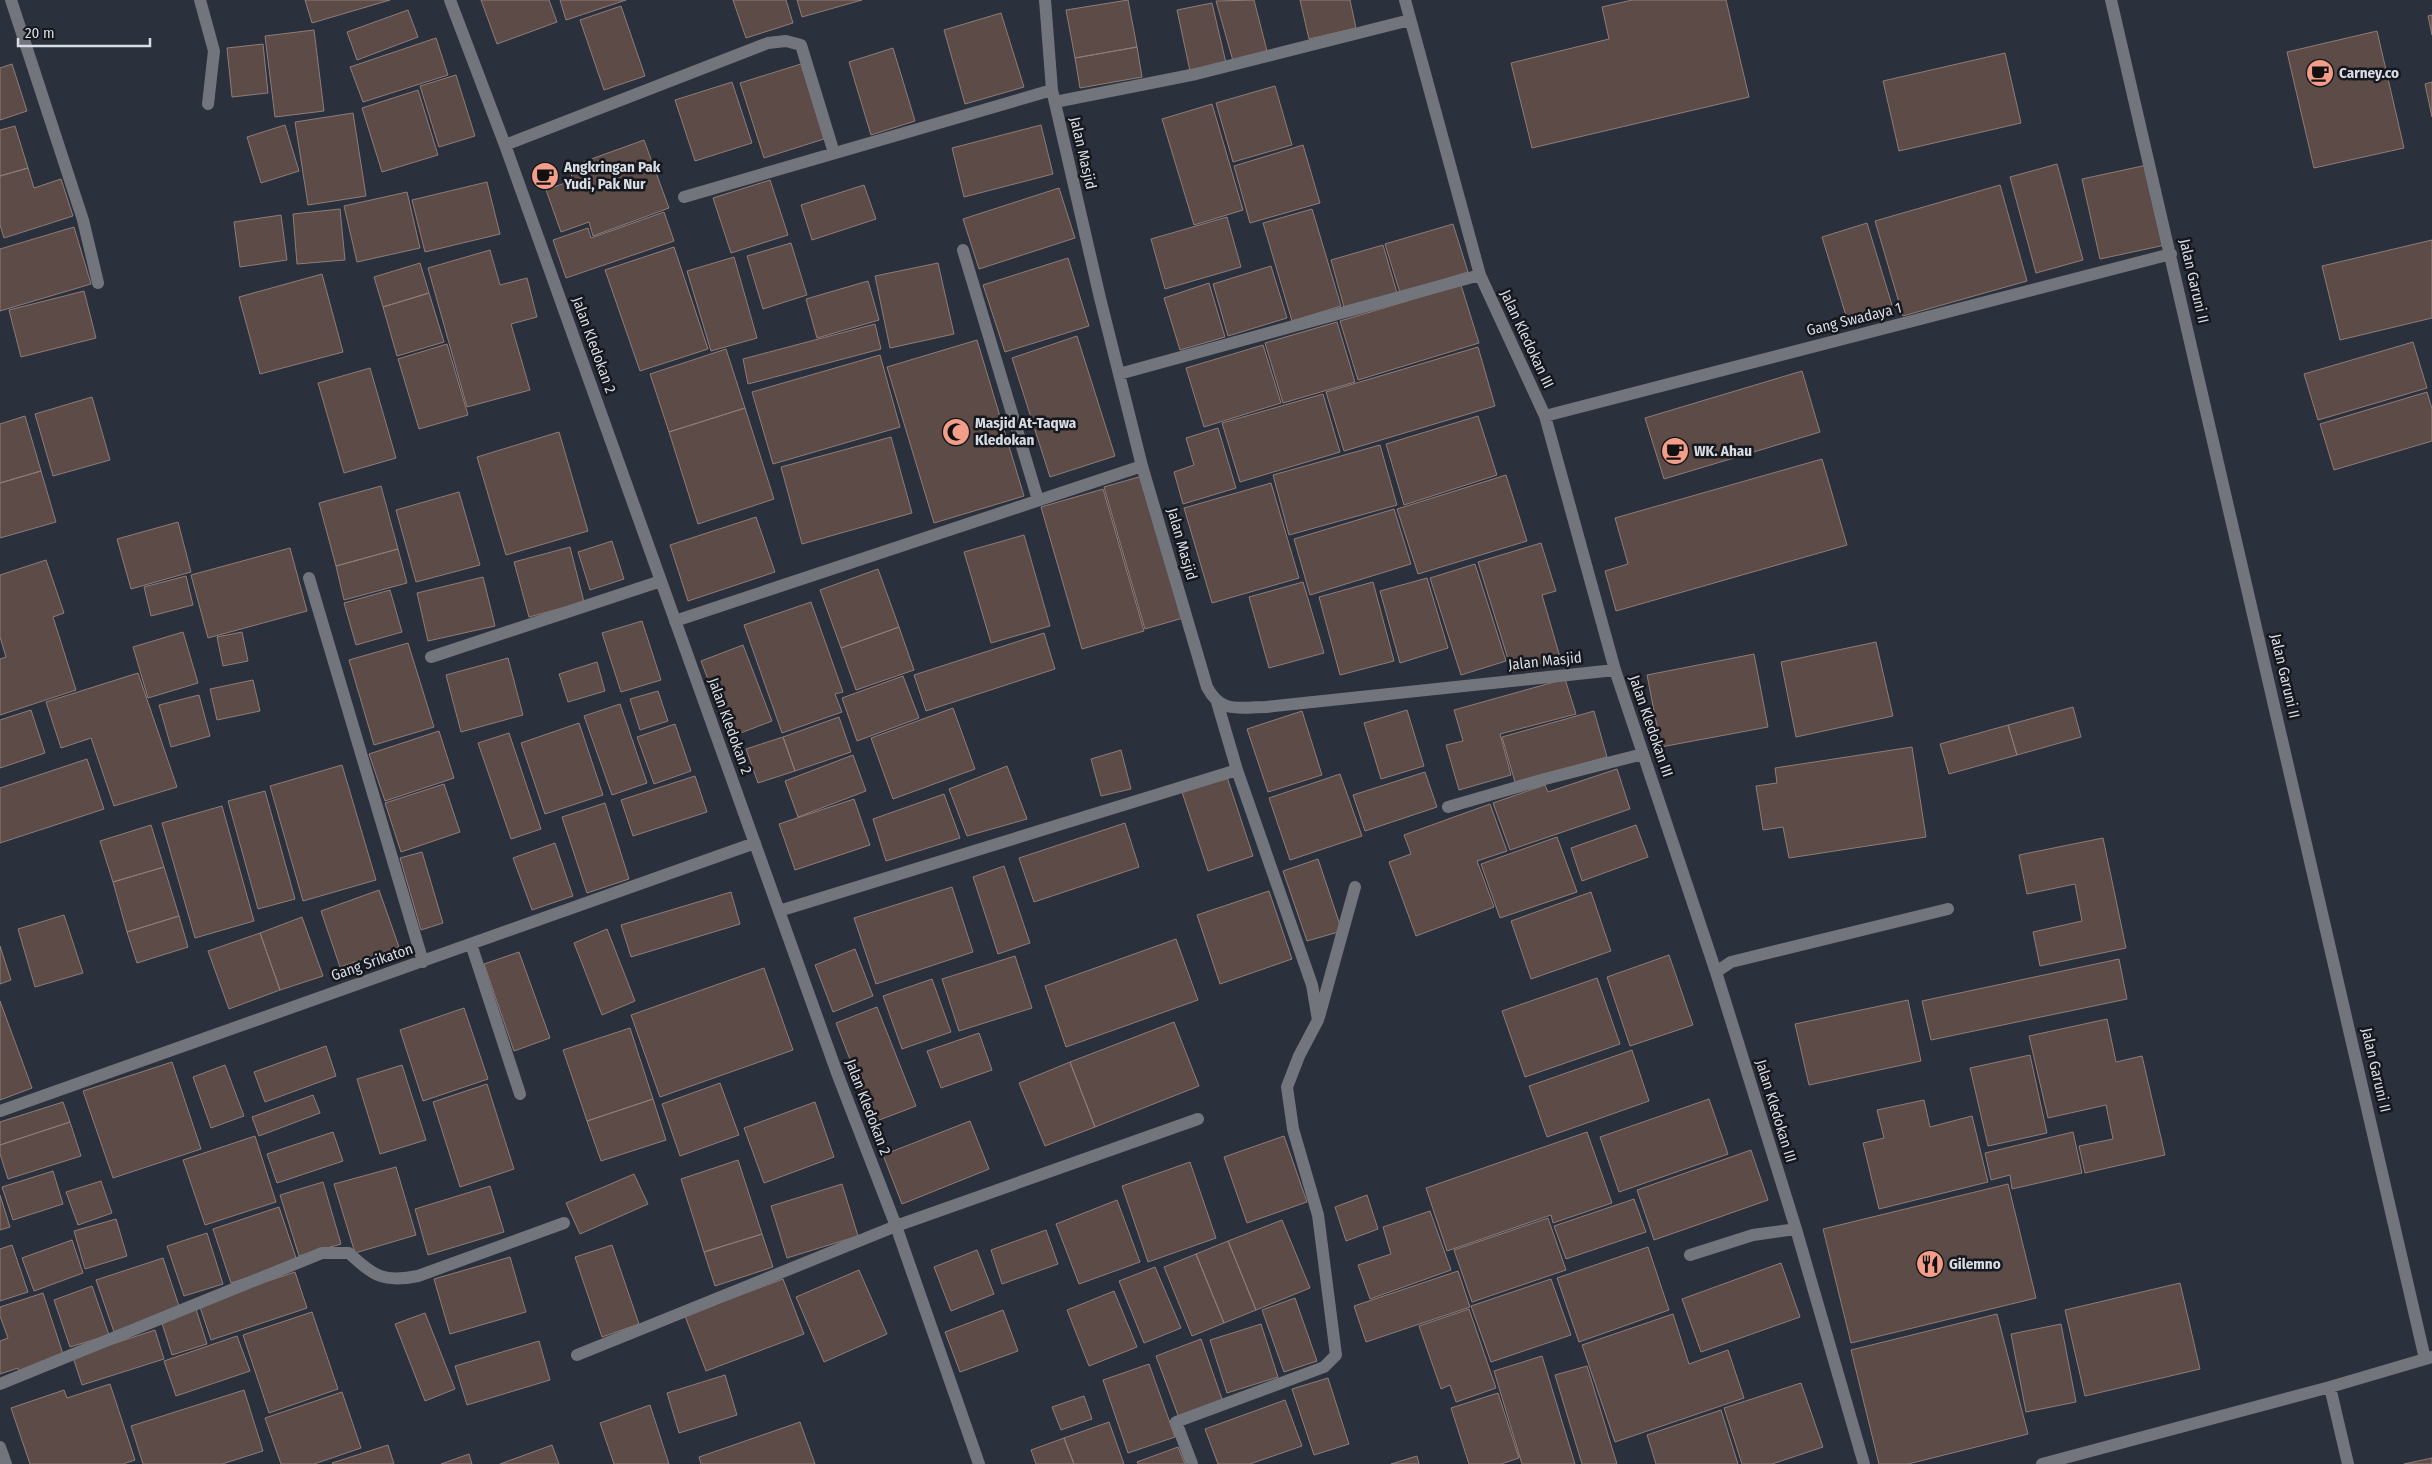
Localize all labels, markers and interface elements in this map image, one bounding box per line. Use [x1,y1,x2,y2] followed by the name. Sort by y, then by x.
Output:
[18,15,150,47] scale bar
[25,24,55,42] text: 20 m
[2305,58,2335,88] cafe icon: Carney.co
[2339,64,2399,82] place label: Carney.co
[1066,115,1100,191] street label: Jalan Masjid
[563,158,661,193] place label: Angkringan Pak Yudi, Pak Nur
[530,161,560,191] cafe icon: Angkringan Pak Yudi, Pak Nur
[2176,237,2212,325] street label: Jalan Garuni II
[1496,287,1558,391] street label: Jalan Kledokan III
[568,294,620,396] street label: Jalan Kledokan 2
[1805,299,1903,339] street label: Gang Swadaya 1
[975,414,1077,449] place label: Masjid At-Taqwa Kledokan
[941,417,971,447] mosque icon: Masjid At-Taqwa Kledokan
[1660,436,1690,466] cafe icon: WK. Ahau
[1694,442,1752,460] place label: WK. Ahau
[1163,506,1201,582] street label: Jalan Masjid
[2267,632,2303,720] street label: Jalan Garuni II
[1507,648,1583,674] street label: Jalan Masjid
[1625,673,1677,779] street label: Jalan Kledokan III
[704,675,756,777] street label: Jalan Kledokan 2
[329,940,415,984] street label: Gang Srikaton
[2358,1026,2394,1114] street label: Jalan Garuni II
[841,1056,895,1158] street label: Jalan Kledokan 2
[1752,1057,1800,1165] street label: Jalan Kledokan III
[1915,1249,1945,1279] restaurant icon: Gilemno
[1949,1255,2001,1273] place label: Gilemno

